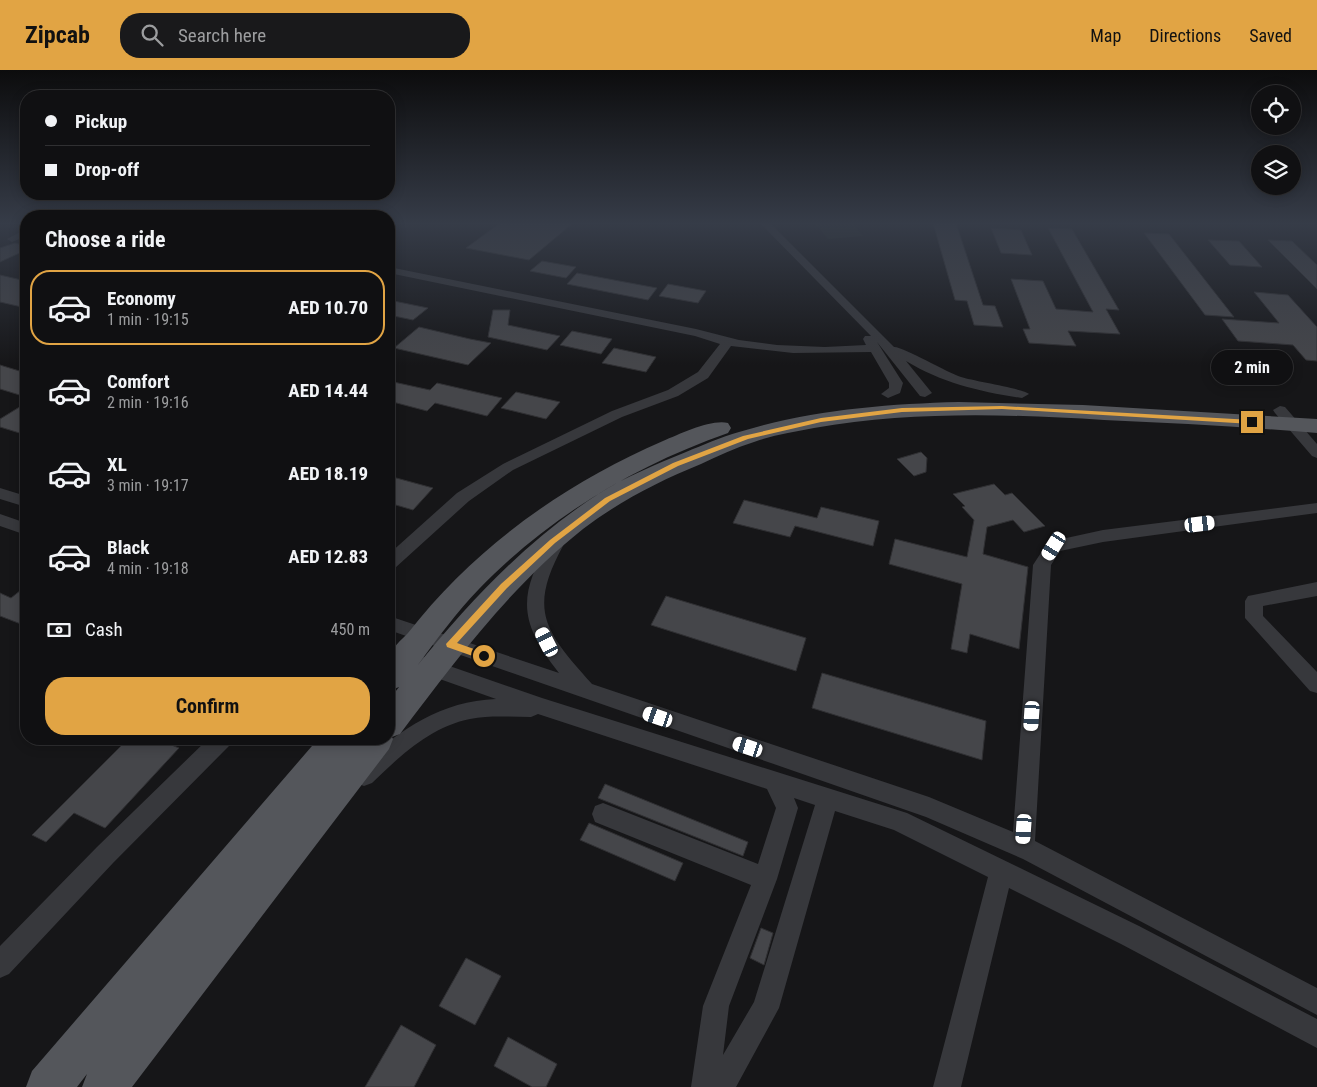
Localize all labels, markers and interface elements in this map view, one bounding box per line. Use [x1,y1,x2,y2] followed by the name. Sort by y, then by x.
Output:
[120,13,470,58] search box
[25,21,90,49] text: Zipcab
[138,21,166,49] icon: search
[178,24,266,47] text: Search here
[1090,25,1121,46] text: Map
[1149,25,1221,46] text: Directions
[1249,25,1292,46] text: Saved
[1251,85,1301,195] map controls
[1251,85,1301,135] button: locate
[75,110,127,133] text: Pickup
[1251,145,1301,195] button: layers
[75,158,139,181] text: Drop-off
[45,227,166,252] text: Choose a ride
[47,285,92,330] icon: car
[107,287,176,310] text: Economy
[288,296,368,319] text: AED 10.70
[107,310,189,329] text: 1 min · 19:15
[1211,350,1293,384] callout: 2 min
[1234,358,1270,377] text: 2 min
[47,368,92,413] icon: car
[107,370,170,393] text: Comfort
[288,379,368,402] text: AED 14.44
[107,393,189,412] text: 2 min · 19:16
[1241,411,1263,433] route end
[47,451,92,496] icon: car
[107,453,127,476] text: XL
[288,462,368,485] text: AED 18.19
[107,476,189,495] text: 3 min · 19:17
[1184,515,1215,533] car
[1039,529,1068,563] car
[47,534,92,579] icon: car
[107,536,149,559] text: Black
[288,545,368,568] text: AED 12.83
[107,559,189,578] text: 4 min · 19:18
[45,616,73,644] icon: cash
[85,618,123,641] text: Cash
[331,620,370,639] text: 450 m
[533,625,560,659] car
[473,645,495,667] route start
[45,677,370,735] button: Confirm
[1023,701,1040,731] car
[641,705,674,729] car
[731,735,764,759] car
[1015,814,1032,844] car

